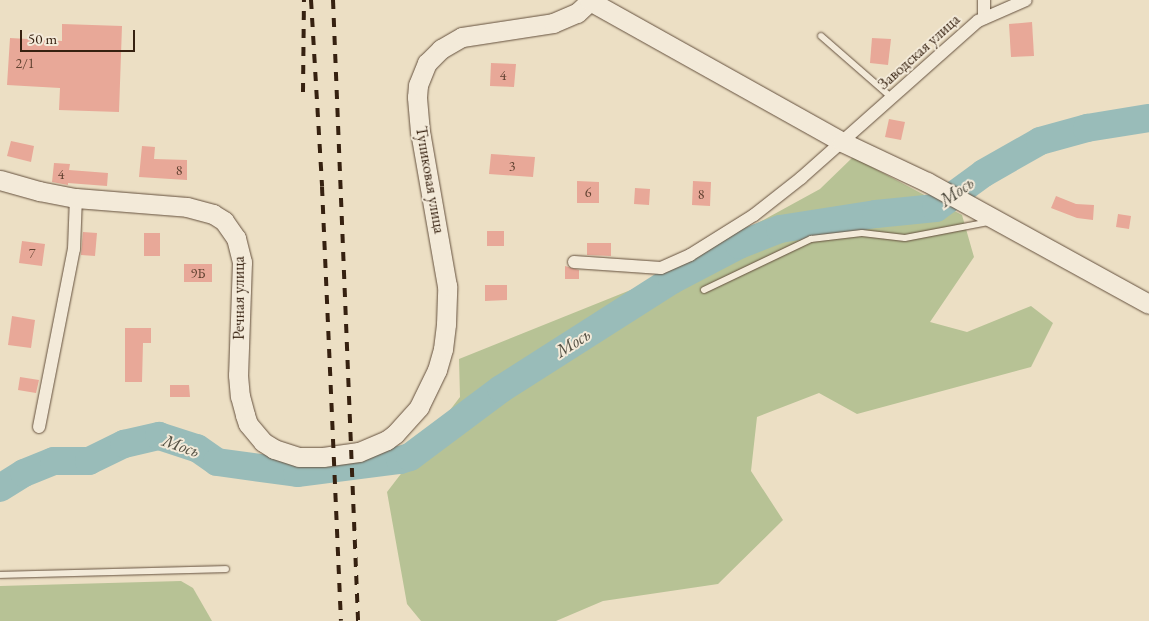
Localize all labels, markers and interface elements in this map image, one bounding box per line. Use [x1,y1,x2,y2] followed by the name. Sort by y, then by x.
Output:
[874,10,964,94] street label: Заводская улица
[22,20,138,52] scale bar
[28,29,57,48] text: 50 m
[15,55,35,71] house number: 2/1
[500,67,506,83] house number: 4
[411,125,449,235] street label: Тупиковая улица
[509,158,515,174] house number: 3
[176,162,182,178] house number: 8
[58,166,64,182] house number: 4
[935,172,979,212] water label: Мось
[585,184,591,200] house number: 6
[698,186,704,202] house number: 8
[29,245,35,261] house number: 7
[229,256,249,340] street label: Речная улица
[191,265,205,281] house number: 9Б
[551,324,595,362] water label: Мось
[160,430,202,462] water label: Мось

